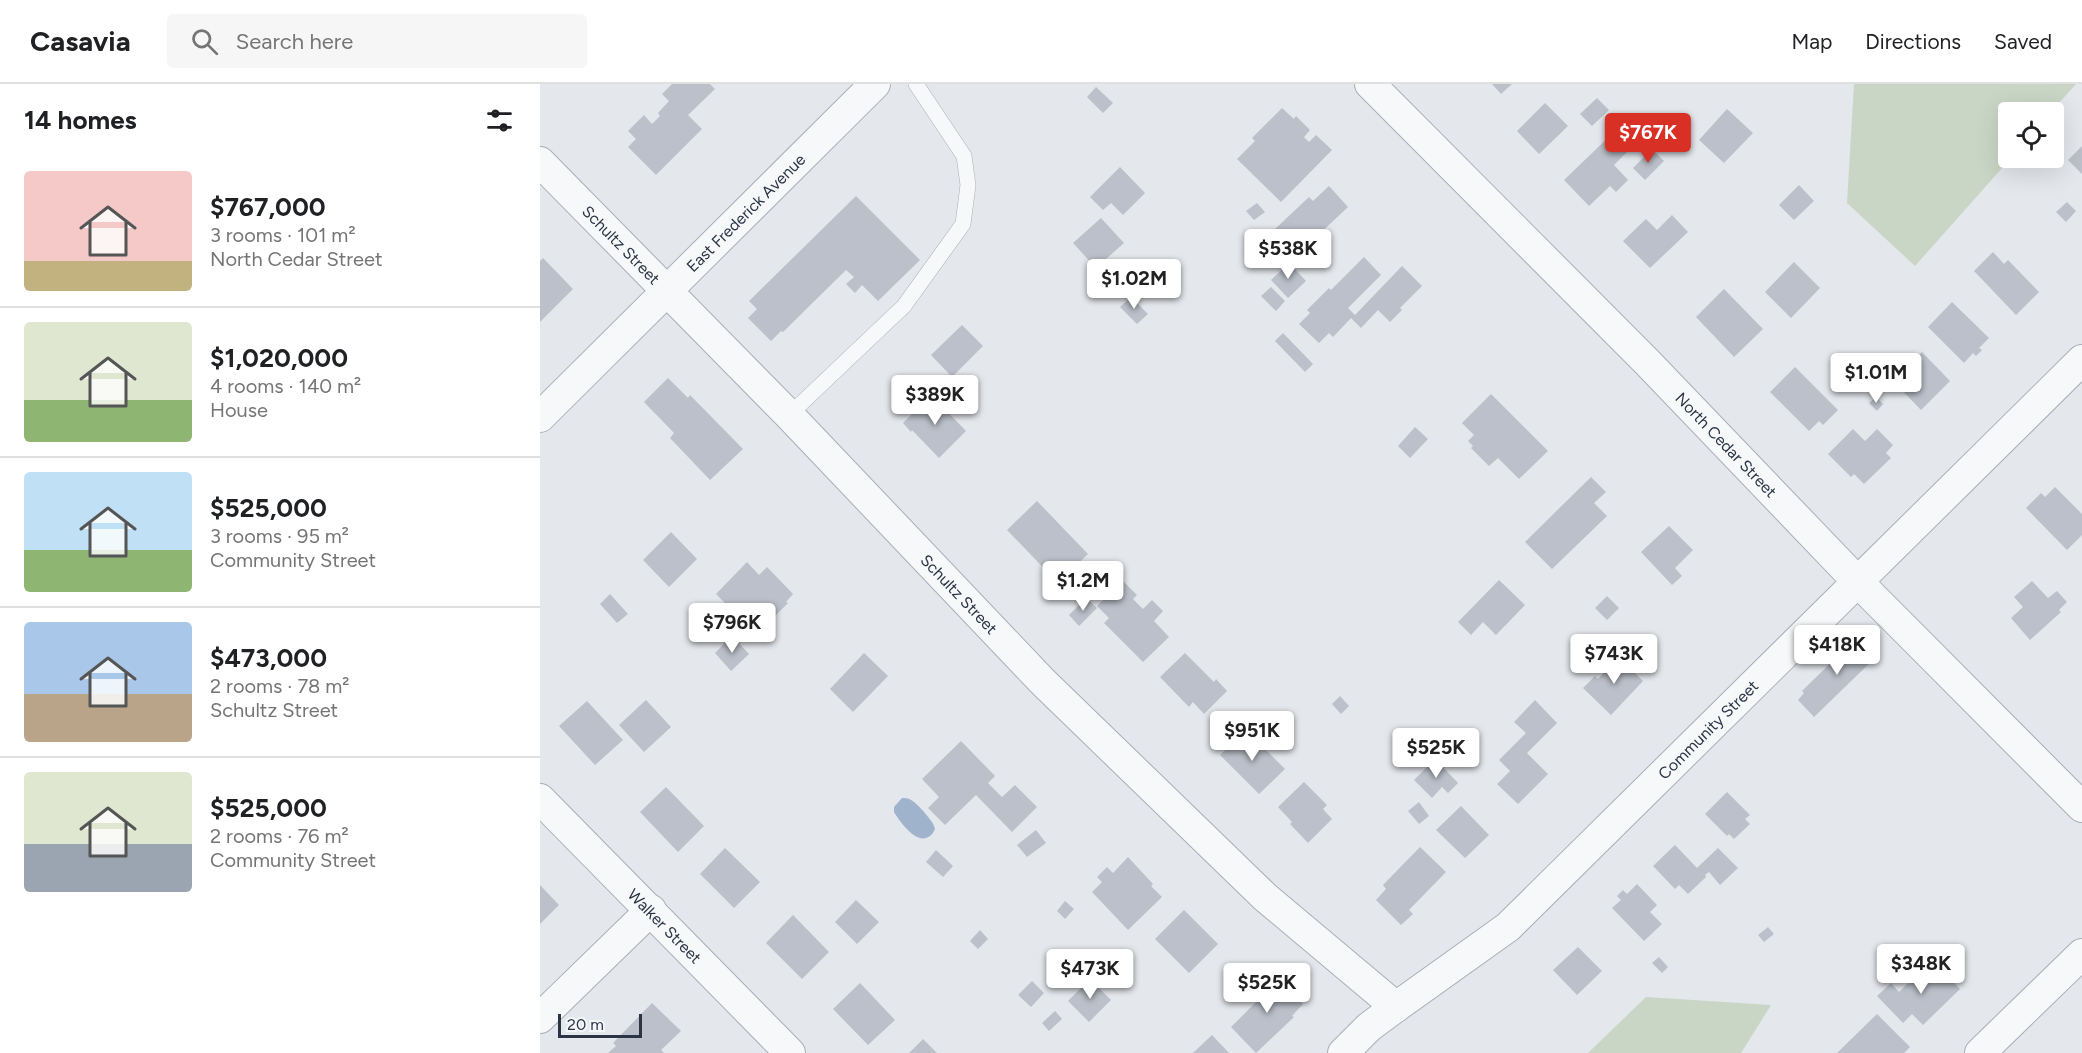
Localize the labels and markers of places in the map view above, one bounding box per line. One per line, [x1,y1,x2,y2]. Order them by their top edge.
pin: $767K [1606,113,1690,164]
pin: $538K [1246,229,1330,280]
pin: $1.02M [1085,259,1183,310]
pin: $1.01M [1827,353,1925,404]
pin: $389K [893,375,977,426]
pin: $1.2M [1041,561,1125,612]
pin: $796K [690,603,774,654]
pin: $418K [1795,625,1879,676]
pin: $743K [1572,634,1656,685]
pin: $951K [1210,711,1294,762]
pin: $525K [1394,728,1478,779]
pin: $348K [1879,944,1963,995]
pin: $473K [1048,949,1132,1000]
pin: $525K [1225,963,1309,1014]

